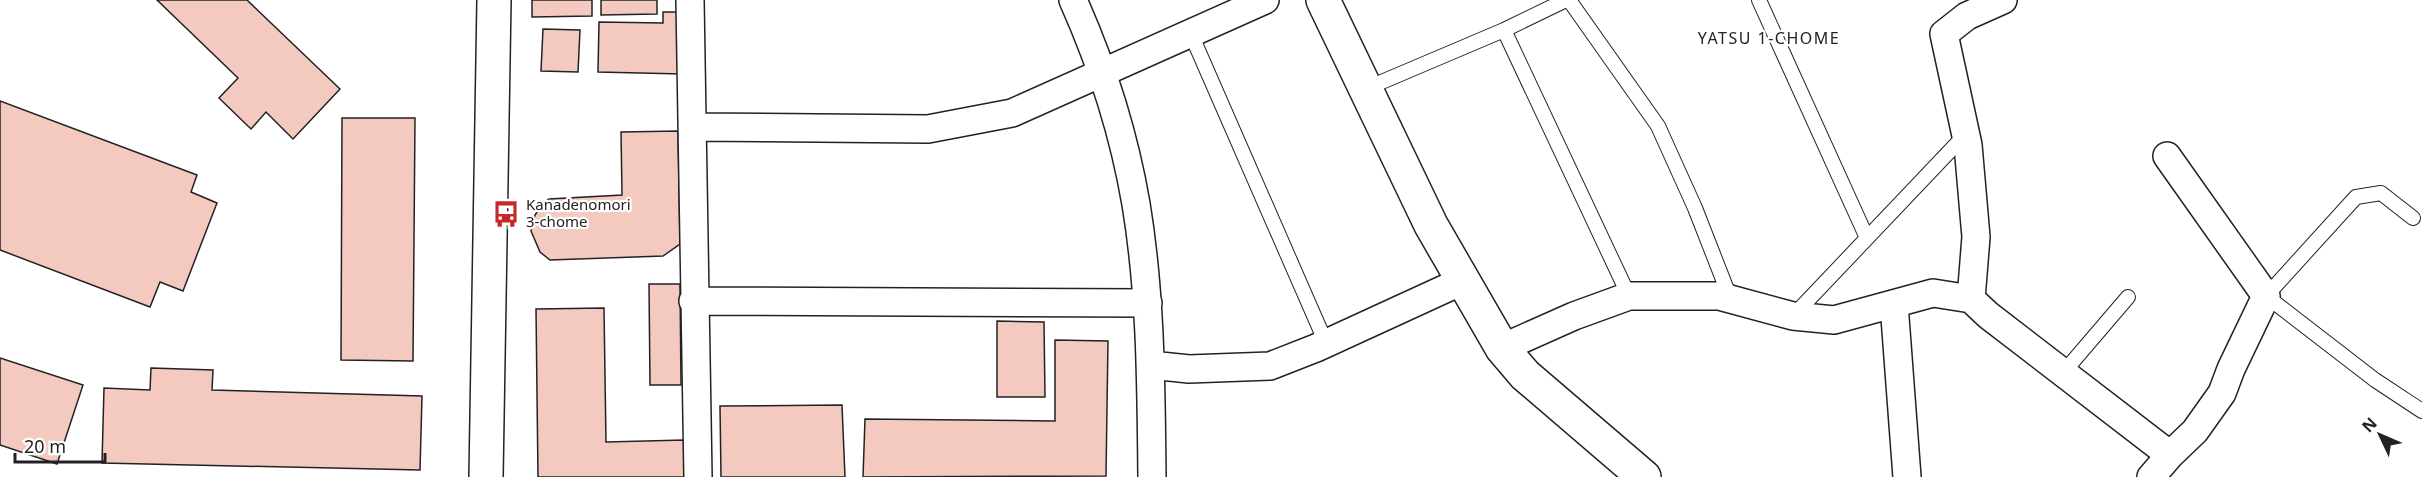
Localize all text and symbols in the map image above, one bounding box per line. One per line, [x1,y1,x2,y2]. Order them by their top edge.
district label: YATSU 1-CHOME [1698,27,1840,49]
place label: Kanadenomori 3-chome [526,194,631,231]
bus stop icon: Kanadenomori 3-chome [491,199,521,229]
north arrow [2350,405,2410,465]
text: N [2357,412,2382,437]
scale bar [15,426,105,464]
text: 20 m [24,434,66,458]

